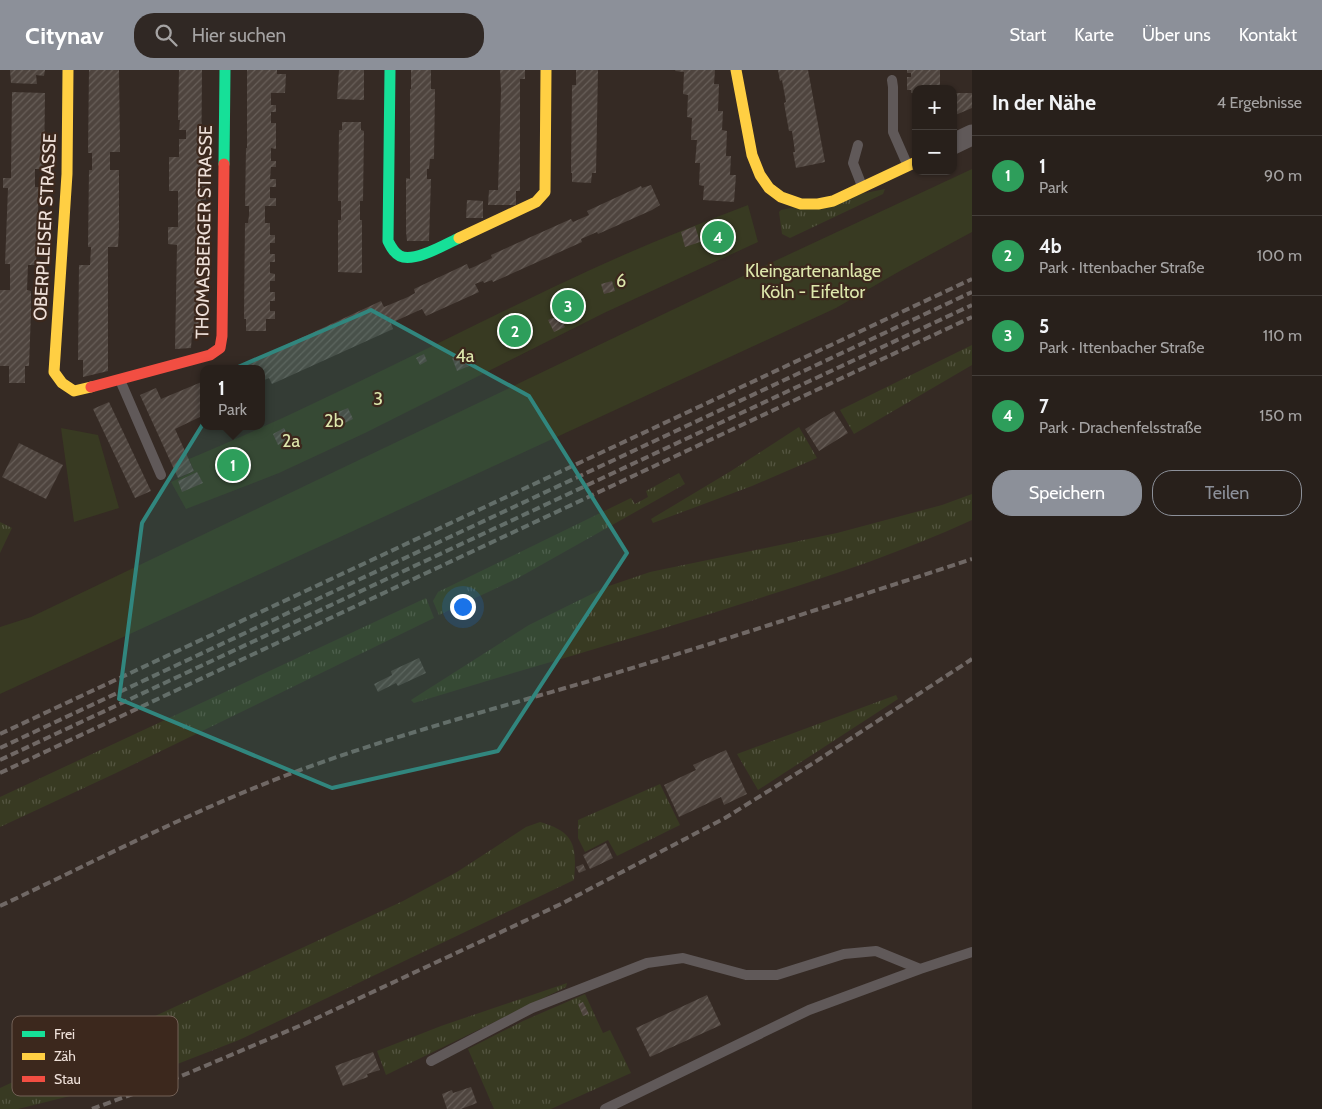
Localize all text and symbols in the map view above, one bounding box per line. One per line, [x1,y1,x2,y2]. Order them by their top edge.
search box [134,13,484,58]
text: Citynav [25,21,104,50]
icon: search [152,21,180,49]
text: Hier suchen [192,24,286,47]
text: Start [1010,24,1046,46]
text: Karte [1074,24,1114,46]
text: Über uns [1142,24,1211,46]
text: Kontakt [1239,24,1297,46]
map controls [912,85,957,175]
button: + [912,85,957,130]
text: In der Nähe [992,90,1096,115]
text: 4 Ergebnisse [1217,93,1302,112]
street label: THOMASBERGER STRASSE [191,125,217,339]
button: − [912,130,957,175]
street label: OBERPLEISER STRASSE [29,133,61,321]
text: 1 [1039,155,1046,178]
text: 1 [1005,166,1011,185]
text: 90 m [1264,166,1302,185]
text: Park [1039,178,1068,197]
pin: 4 [702,218,734,256]
text: 4b [1039,235,1062,258]
text: 2 [1004,246,1012,265]
text: 100 m [1257,246,1302,265]
text: Park · Ittenbacher Straße [1039,258,1204,277]
park label: Kleingartenanlage Köln - Eifeltor [745,260,881,303]
park label: 6 [616,270,626,292]
pin: 3 [552,287,584,325]
pin: 2 [499,312,531,350]
text: 5 [1039,315,1049,338]
text: 3 [1004,326,1012,345]
text: 110 m [1263,326,1302,345]
text: Park · Ittenbacher Straße [1039,338,1204,357]
park label: 4a [455,345,475,367]
popup [200,365,265,430]
text: 1 [218,377,225,400]
park label: 3 [373,388,383,410]
text: 7 [1039,395,1049,418]
text: Park [218,400,247,419]
text: 4 [1003,406,1013,425]
text: 150 m [1259,406,1302,425]
park label: 2b [324,410,344,432]
text: Park · Drachenfelsstraße [1039,418,1202,437]
park label: 2a [282,430,300,452]
pin: 1 [217,446,249,484]
button: Speichern [992,470,1142,516]
button: Teilen [1152,470,1302,516]
your location [450,594,476,620]
legend [12,1016,178,1096]
text: Frei [54,1025,75,1043]
text: Zäh [54,1047,76,1065]
text: Stau [54,1070,81,1088]

